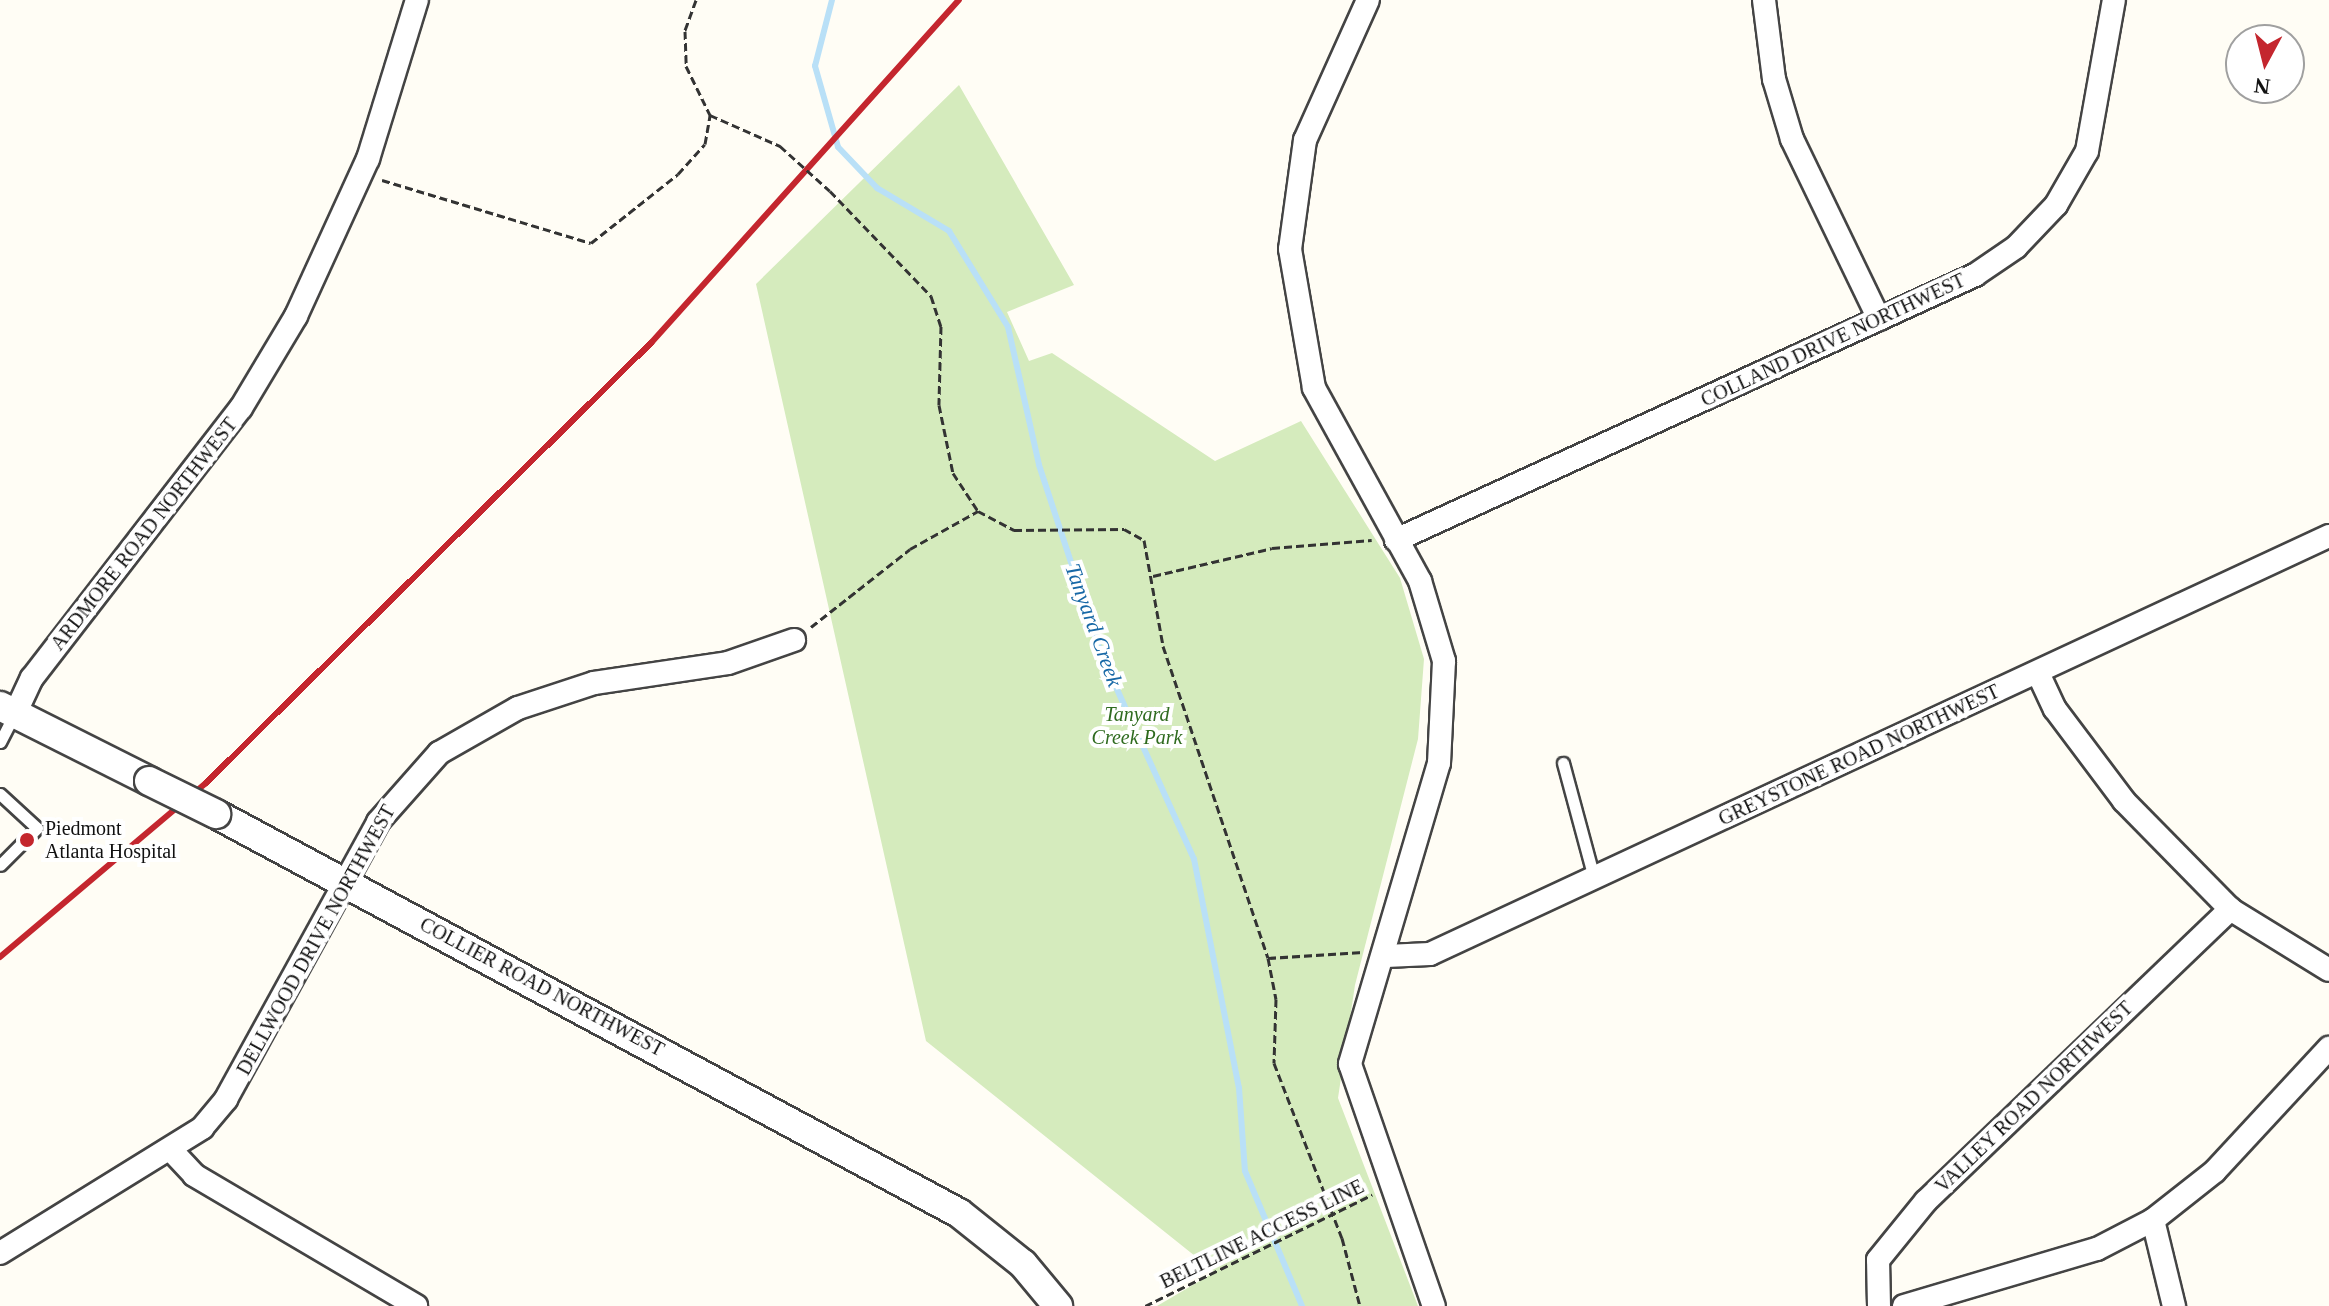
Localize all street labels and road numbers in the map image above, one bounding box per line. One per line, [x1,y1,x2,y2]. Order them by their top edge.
street label: COLLAND DRIVE NORTHWEST [1697,268,1969,412]
street label: ARDMORE ROAD NORTHWEST [46,413,242,655]
street label: GREYSTONE ROAD NORTHWEST [1715,679,2003,831]
street label: DELLWOOD DRIVE NORTHWEST [232,801,400,1079]
street label: COLLIER ROAD NORTHWEST [416,912,668,1062]
street label: VALLEY ROAD NORTHWEST [1930,996,2138,1198]
street label: BELTLINE ACCESS LINE [1156,1174,1368,1294]

